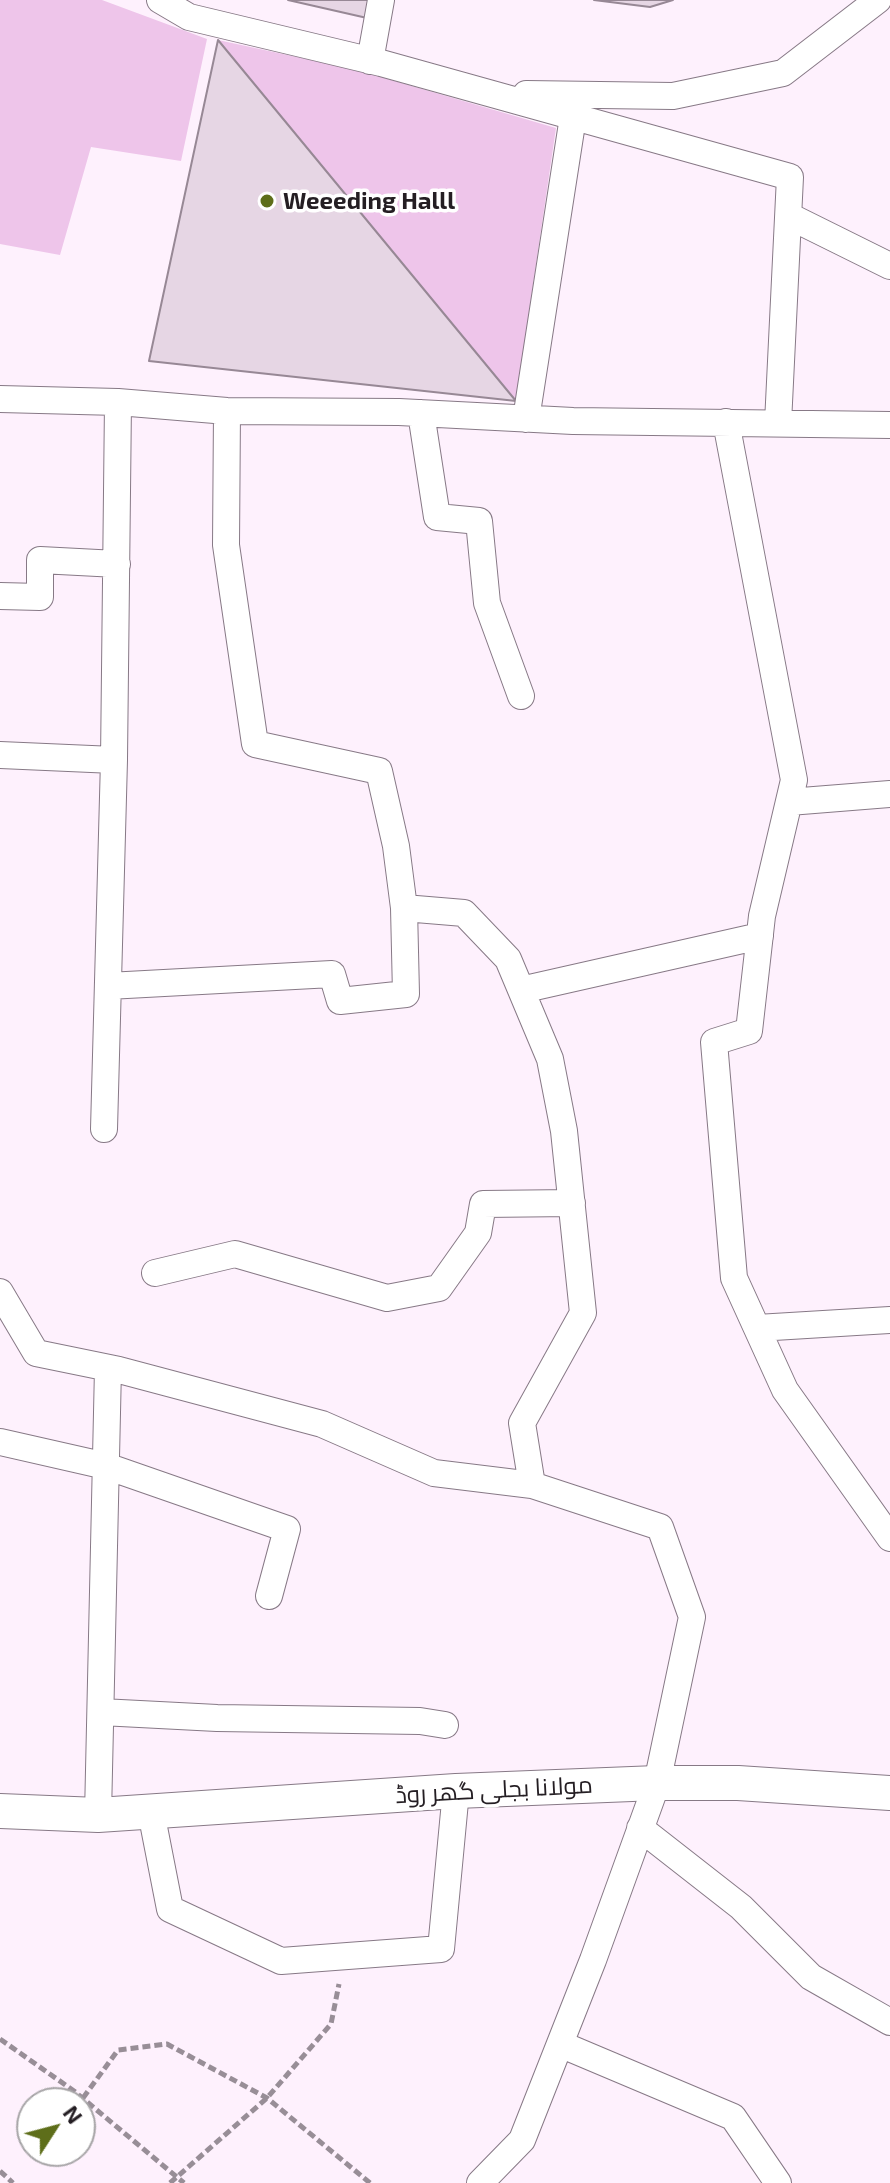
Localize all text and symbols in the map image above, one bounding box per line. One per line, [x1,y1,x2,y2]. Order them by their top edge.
place label: Weeeding Halll [283,187,455,215]
marker: Weeeding Halll [258,192,276,210]
street label: مولانا بجلی گھر روڈ [394,1770,594,1810]
north arrow [16,2087,96,2167]
text: N [59,2100,89,2128]

